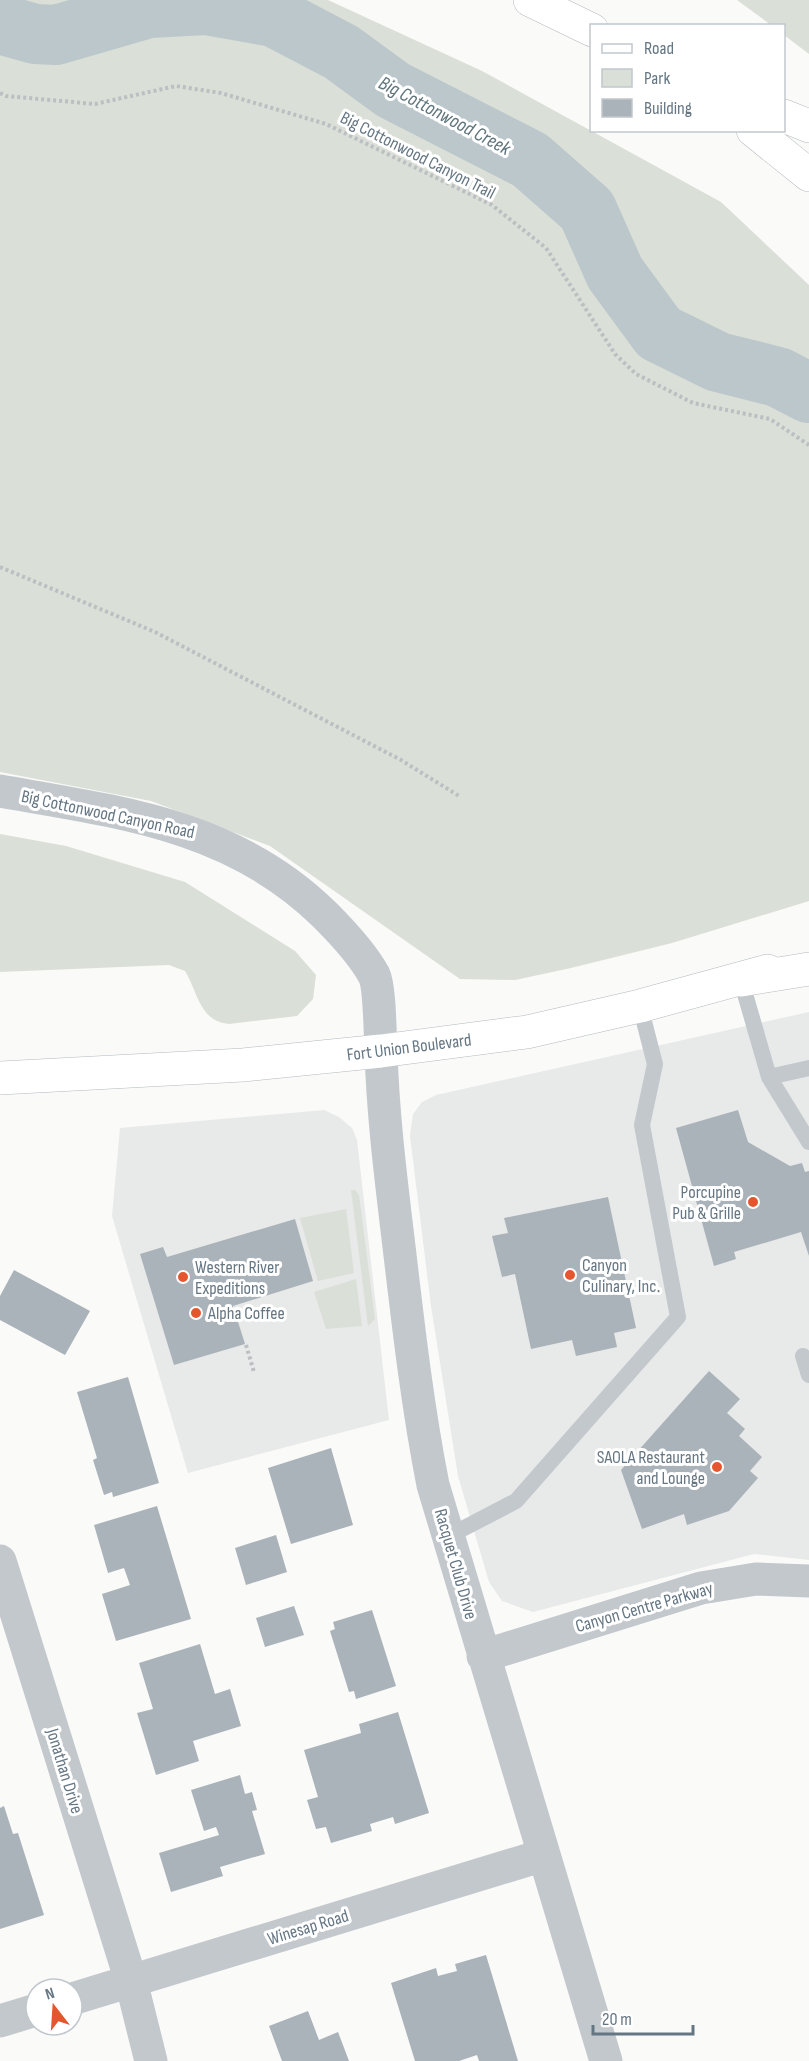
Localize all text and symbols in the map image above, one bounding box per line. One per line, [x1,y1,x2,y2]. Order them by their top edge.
legend [590,24,785,132]
text: Road [644,38,674,59]
text: Park [644,68,670,89]
water label: Big Cottonwood Creek [375,71,515,161]
text: Building [644,98,692,119]
street label: Big Cottonwood Canyon Trail [337,107,499,204]
street label: Big Cottonwood Canyon Road [19,786,196,843]
street label: Fort Union Boulevard [346,1029,472,1066]
place label: Porcupine Pub & Grille [672,1182,741,1224]
marker: Porcupine Pub & Grille [746,1195,760,1209]
place label: Canyon Culinary, Inc. [582,1255,660,1297]
place label: Western River Expeditions [195,1257,279,1299]
marker: Canyon Culinary, Inc. [563,1268,577,1282]
marker: Western River Expeditions [176,1270,190,1284]
place label: Alpha Coffee [207,1303,285,1324]
marker: Alpha Coffee [189,1306,203,1320]
place label: SAOLA Restaurant and Lounge [597,1447,706,1489]
marker: SAOLA Restaurant and Lounge [710,1460,724,1474]
street label: Racquet Club Drive [430,1506,481,1622]
street label: Canyon Centre Parkway [573,1578,715,1637]
street label: Jonathan Drive [41,1725,87,1816]
street label: Winesap Road [265,1905,351,1950]
north arrow [24,1977,84,2037]
text: N [43,1984,57,2004]
scale bar [593,1998,694,2036]
text: 20 m [602,2009,632,2030]

